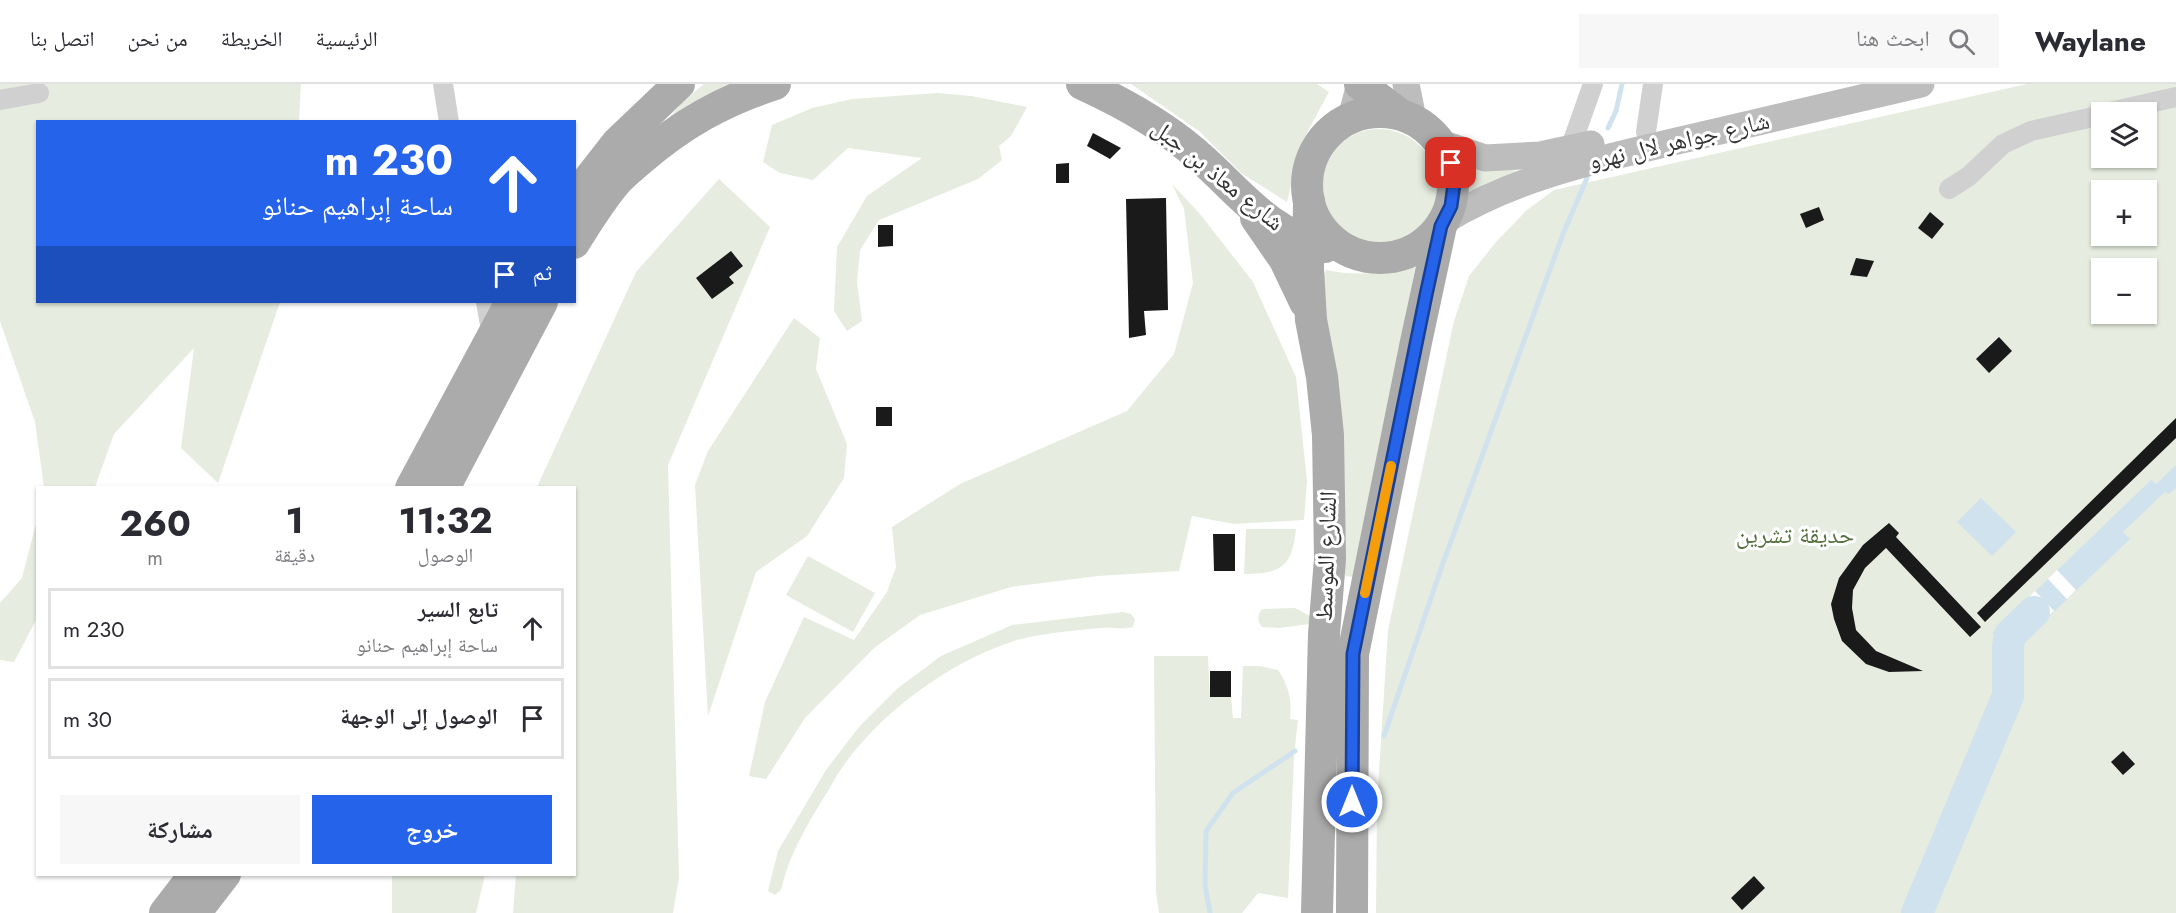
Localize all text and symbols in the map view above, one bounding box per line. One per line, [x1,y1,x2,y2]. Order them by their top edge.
search box [1579,14,1999,68]
text: Waylane [2035,21,2146,62]
text: ابحث هنا [1856,22,1930,54]
text: اتصل بنا [30,24,94,54]
text: من نحن [127,24,188,54]
text: الخريطة [221,24,283,54]
text: الرئيسية [316,24,378,54]
icon: search [1945,25,1978,58]
map controls [2091,102,2157,324]
button: layers [2091,102,2157,168]
street label: شارع جواهر لال نهرو [1585,103,1773,178]
street label: شارع معاذ بن جبل [1145,110,1292,239]
text: 230 m [324,130,453,191]
pin [1425,137,1476,188]
icon: ahead [474,144,552,222]
icon: arrive [1434,146,1467,179]
button: + [2091,180,2157,246]
text: ساحة إبراهيم حنانو [262,186,453,225]
text: ثم [533,256,552,288]
icon: arrive [488,258,521,291]
button: − [2091,258,2157,324]
street label: الشارع الموسط [1306,490,1345,622]
text: 1 [286,494,304,546]
text: 11:32 [398,494,493,546]
text: 260 [119,497,191,549]
park label: حديقة تشرين [1736,517,1854,552]
text: دقيقة [274,541,315,570]
text: الوصول [418,541,473,570]
text: m [147,544,163,573]
text: تابع السير [418,593,498,625]
icon: ahead [516,612,549,645]
text: 230 m [63,613,125,645]
text: ساحة إبراهيم حنانو [357,631,498,660]
text: الوصول إلى الوجهة [340,700,498,732]
icon: arrive [516,702,549,735]
text: 30 m [63,703,112,735]
position arrow [1320,770,1384,834]
button: مشاركة [60,795,300,864]
button: خروج [312,795,552,864]

